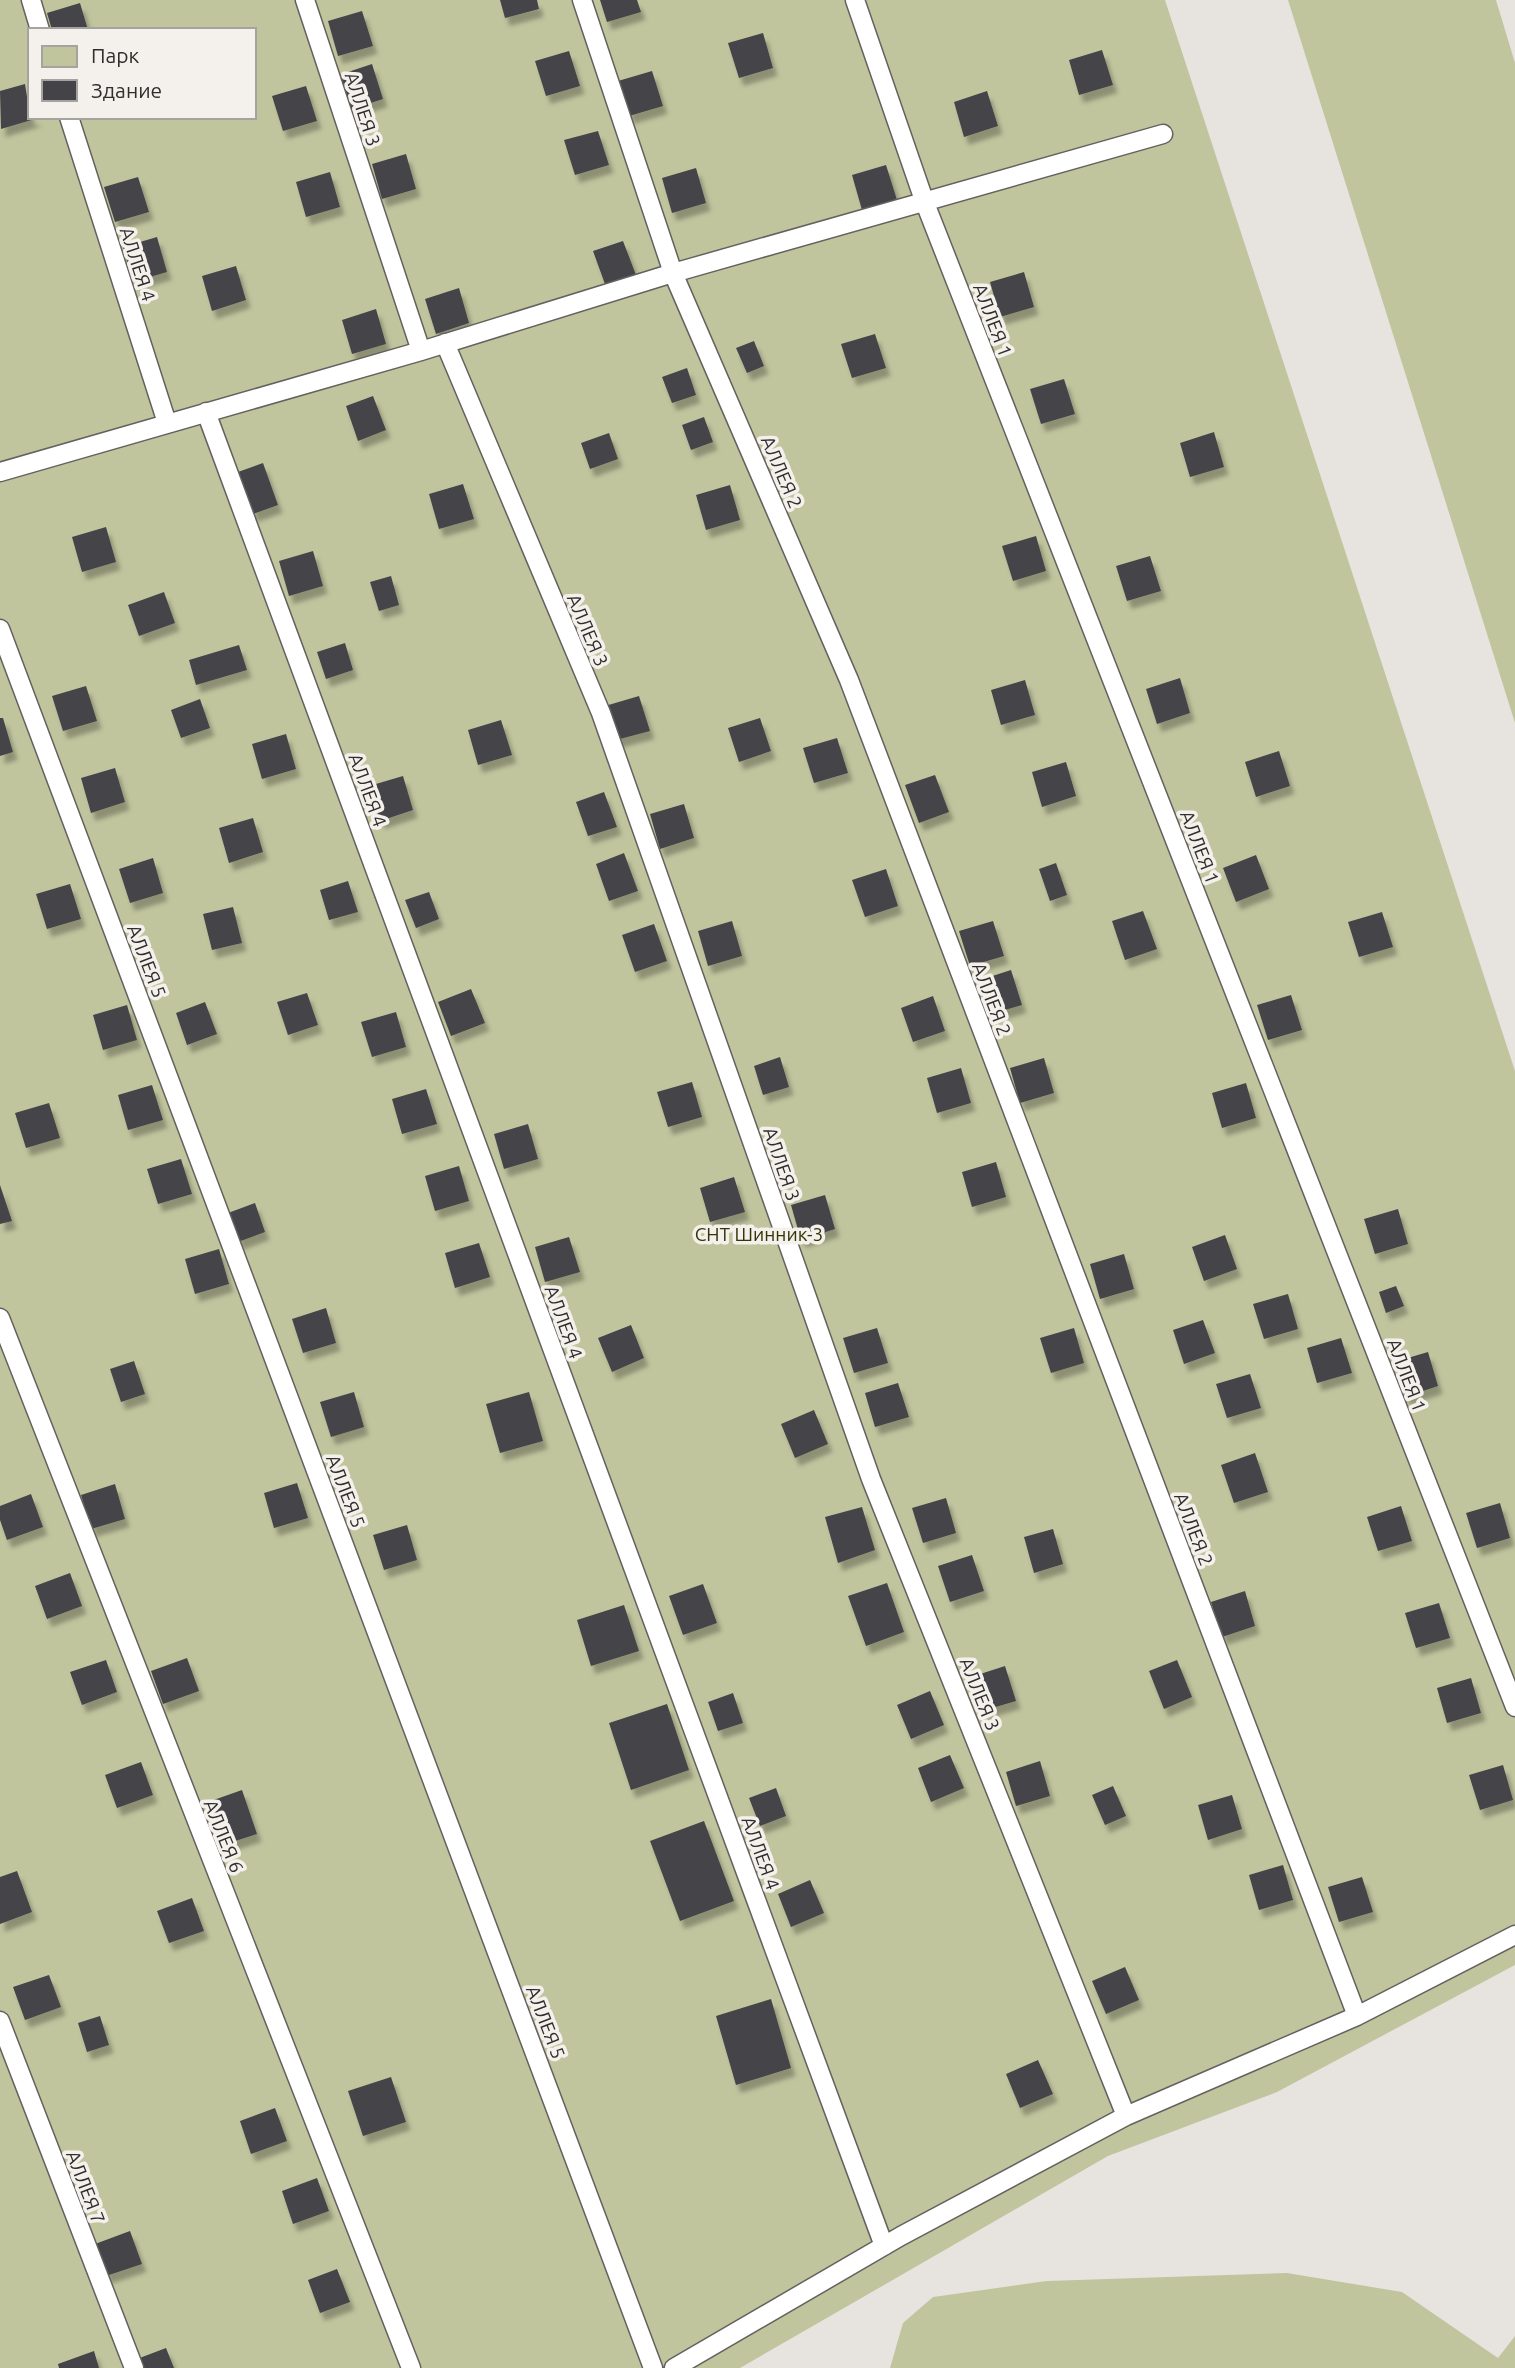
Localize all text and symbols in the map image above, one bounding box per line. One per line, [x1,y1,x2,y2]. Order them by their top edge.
legend [28,28,256,119]
text: Парк [91,43,140,67]
street label: АЛЛЕЯ 3 [341,69,385,149]
text: Здание [91,78,162,102]
street label: АЛЛЕЯ 4 [116,224,160,304]
street label: АЛЛЕЯ 1 [969,280,1017,360]
street label: АЛЛЕЯ 2 [757,432,807,512]
street label: АЛЛЕЯ 3 [563,590,613,670]
street label: АЛЛЕЯ 4 [345,750,391,830]
street label: АЛЛЕЯ 1 [1176,807,1224,887]
street label: АЛЛЕЯ 5 [123,921,171,1001]
street label: АЛЛЕЯ 2 [968,959,1016,1039]
street label: АЛЛЕЯ 3 [759,1124,805,1204]
park label: СНТ Шинник-3 [695,1223,823,1245]
street label: АЛЛЕЯ 4 [541,1282,587,1362]
street label: АЛЛЕЯ 1 [1383,1335,1431,1415]
street label: АЛЛЕЯ 5 [322,1451,370,1531]
street label: АЛЛЕЯ 2 [1170,1489,1218,1569]
street label: АЛЛЕЯ 3 [955,1654,1005,1734]
street label: АЛЛЕЯ 6 [199,1796,249,1876]
street label: АЛЛЕЯ 4 [738,1813,784,1893]
street label: АЛЛЕЯ 5 [522,1982,570,2062]
street label: АЛЛЕЯ 7 [62,2147,110,2227]

